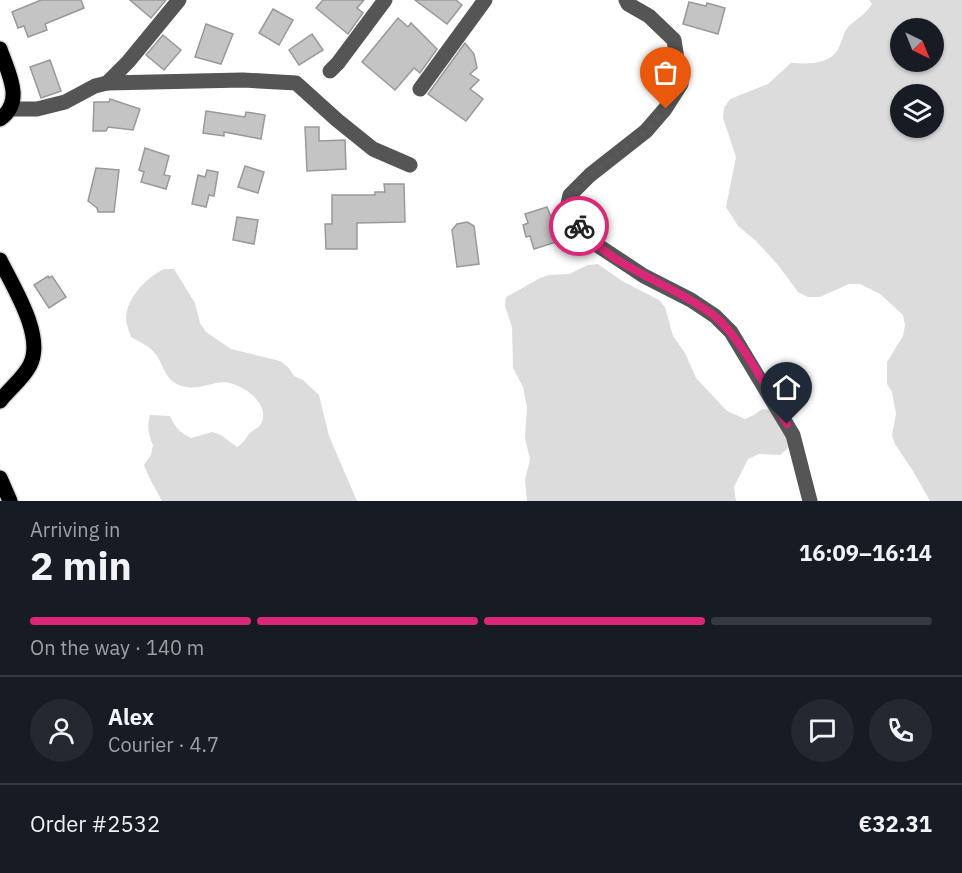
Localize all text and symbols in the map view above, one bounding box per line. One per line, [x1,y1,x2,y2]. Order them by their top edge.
north arrow [890,18,944,72]
map controls [890,18,944,138]
pin [640,47,691,109]
icon: bag [649,56,682,89]
button: layers [890,84,944,138]
courier [549,196,609,256]
icon: bike [563,210,596,243]
pin [761,362,812,424]
icon: home [770,371,803,404]
text: Arriving in [30,516,120,543]
text: 16:09–16:14 [799,538,932,567]
text: 2 min [30,540,132,591]
text: On the way · 140 m [30,634,204,661]
button: person [30,699,93,762]
button: chat [791,699,854,762]
button: phone [869,699,932,762]
text: Alex [108,702,154,731]
text: Courier · 4.7 [108,731,219,758]
text: Order #2532 [30,809,160,838]
text: €32.31 [859,809,932,838]

